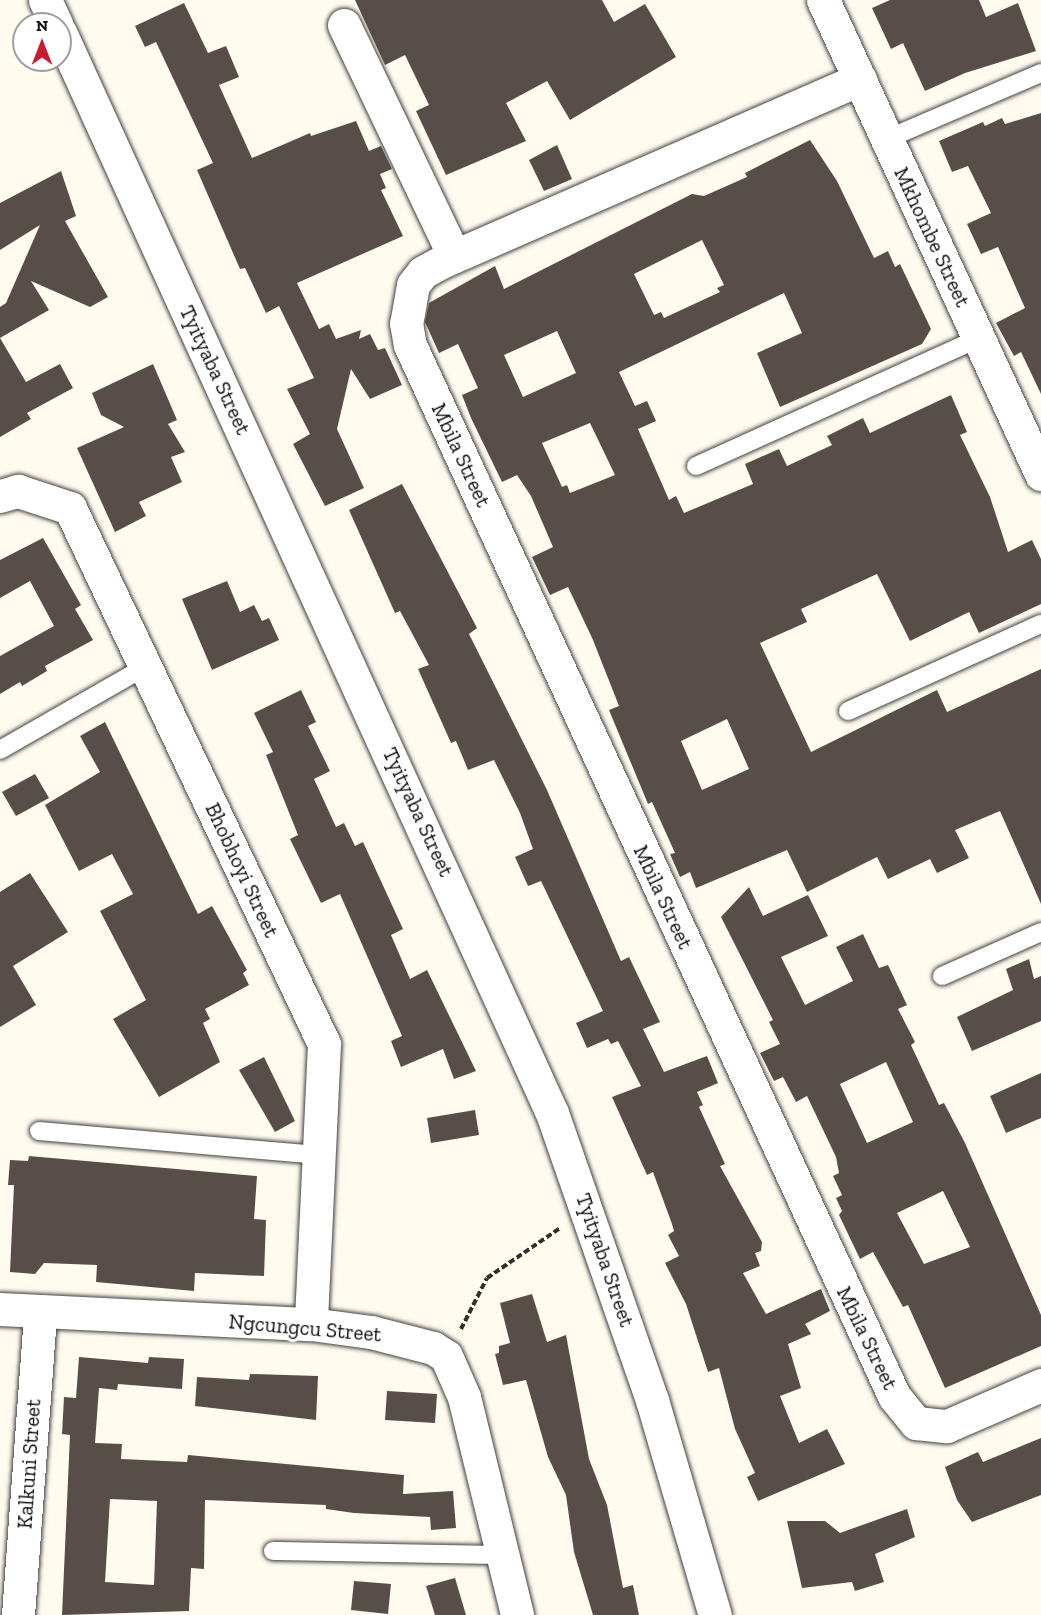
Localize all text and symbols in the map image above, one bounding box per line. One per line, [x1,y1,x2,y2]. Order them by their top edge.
north arrow [12,12,72,72]
text: N [36,16,48,35]
street label: Mkhombe Street [889,163,975,311]
street label: Tyityaba Street [174,302,256,438]
street label: Mbila Street [426,399,496,511]
street label: Tyityaba Street [377,744,459,880]
street label: Bhobhoyi Street [200,799,284,941]
street label: Mbila Street [628,841,698,953]
street label: Tyityaba Street [570,1190,640,1330]
street label: Mbila Street [831,1282,903,1394]
street label: Ngcungcu Street [228,1309,382,1347]
street label: Kalkuni Street [12,1398,46,1530]

